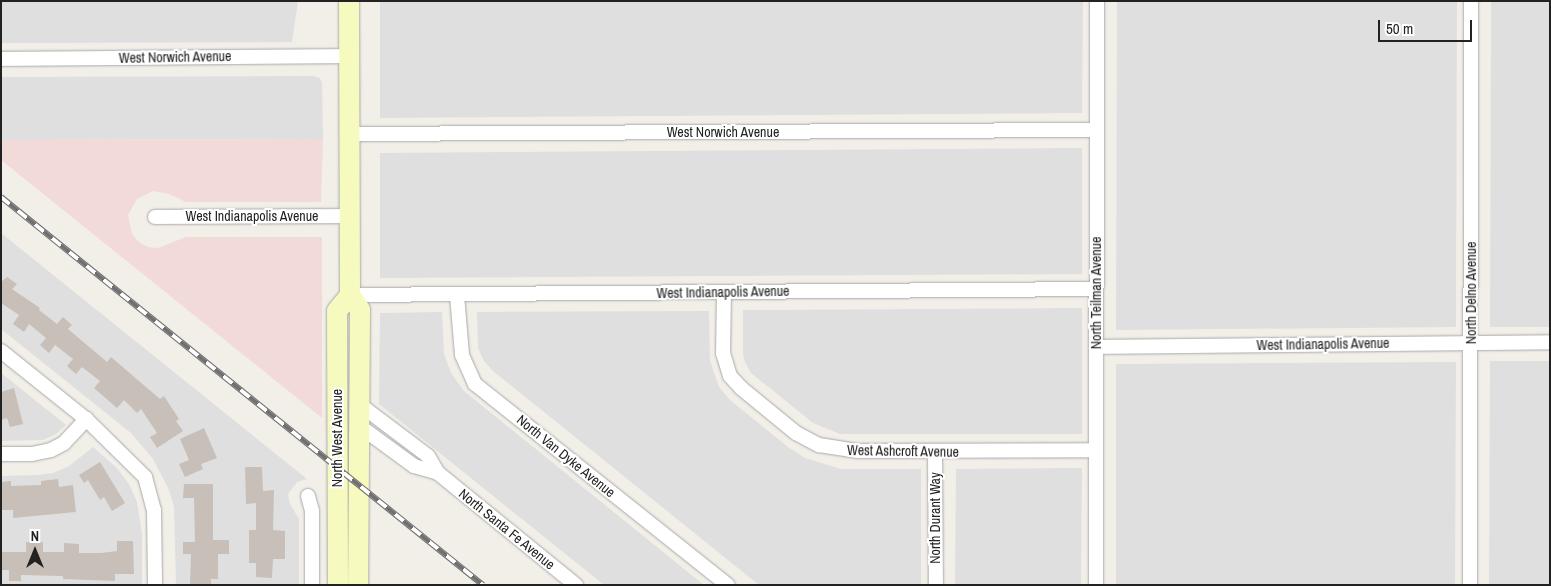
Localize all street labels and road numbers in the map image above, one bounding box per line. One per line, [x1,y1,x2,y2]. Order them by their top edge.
street label: West Norwich Avenue [118,48,232,66]
street label: West Norwich Avenue [666,124,780,140]
street label: West Indianapolis Avenue [185,208,319,224]
street label: North Teilman Avenue [1088,236,1104,350]
street label: North Delno Avenue [1463,241,1479,345]
street label: West Indianapolis Avenue [656,282,790,302]
street label: West Indianapolis Avenue [1256,334,1390,354]
street label: North West Avenue [329,388,345,488]
street label: North Van Dyke Avenue [513,411,619,501]
street label: West Ashcroft Avenue [846,442,960,460]
street label: North Durant Way [927,472,943,564]
street label: North Santa Fe Avenue [455,485,559,573]

